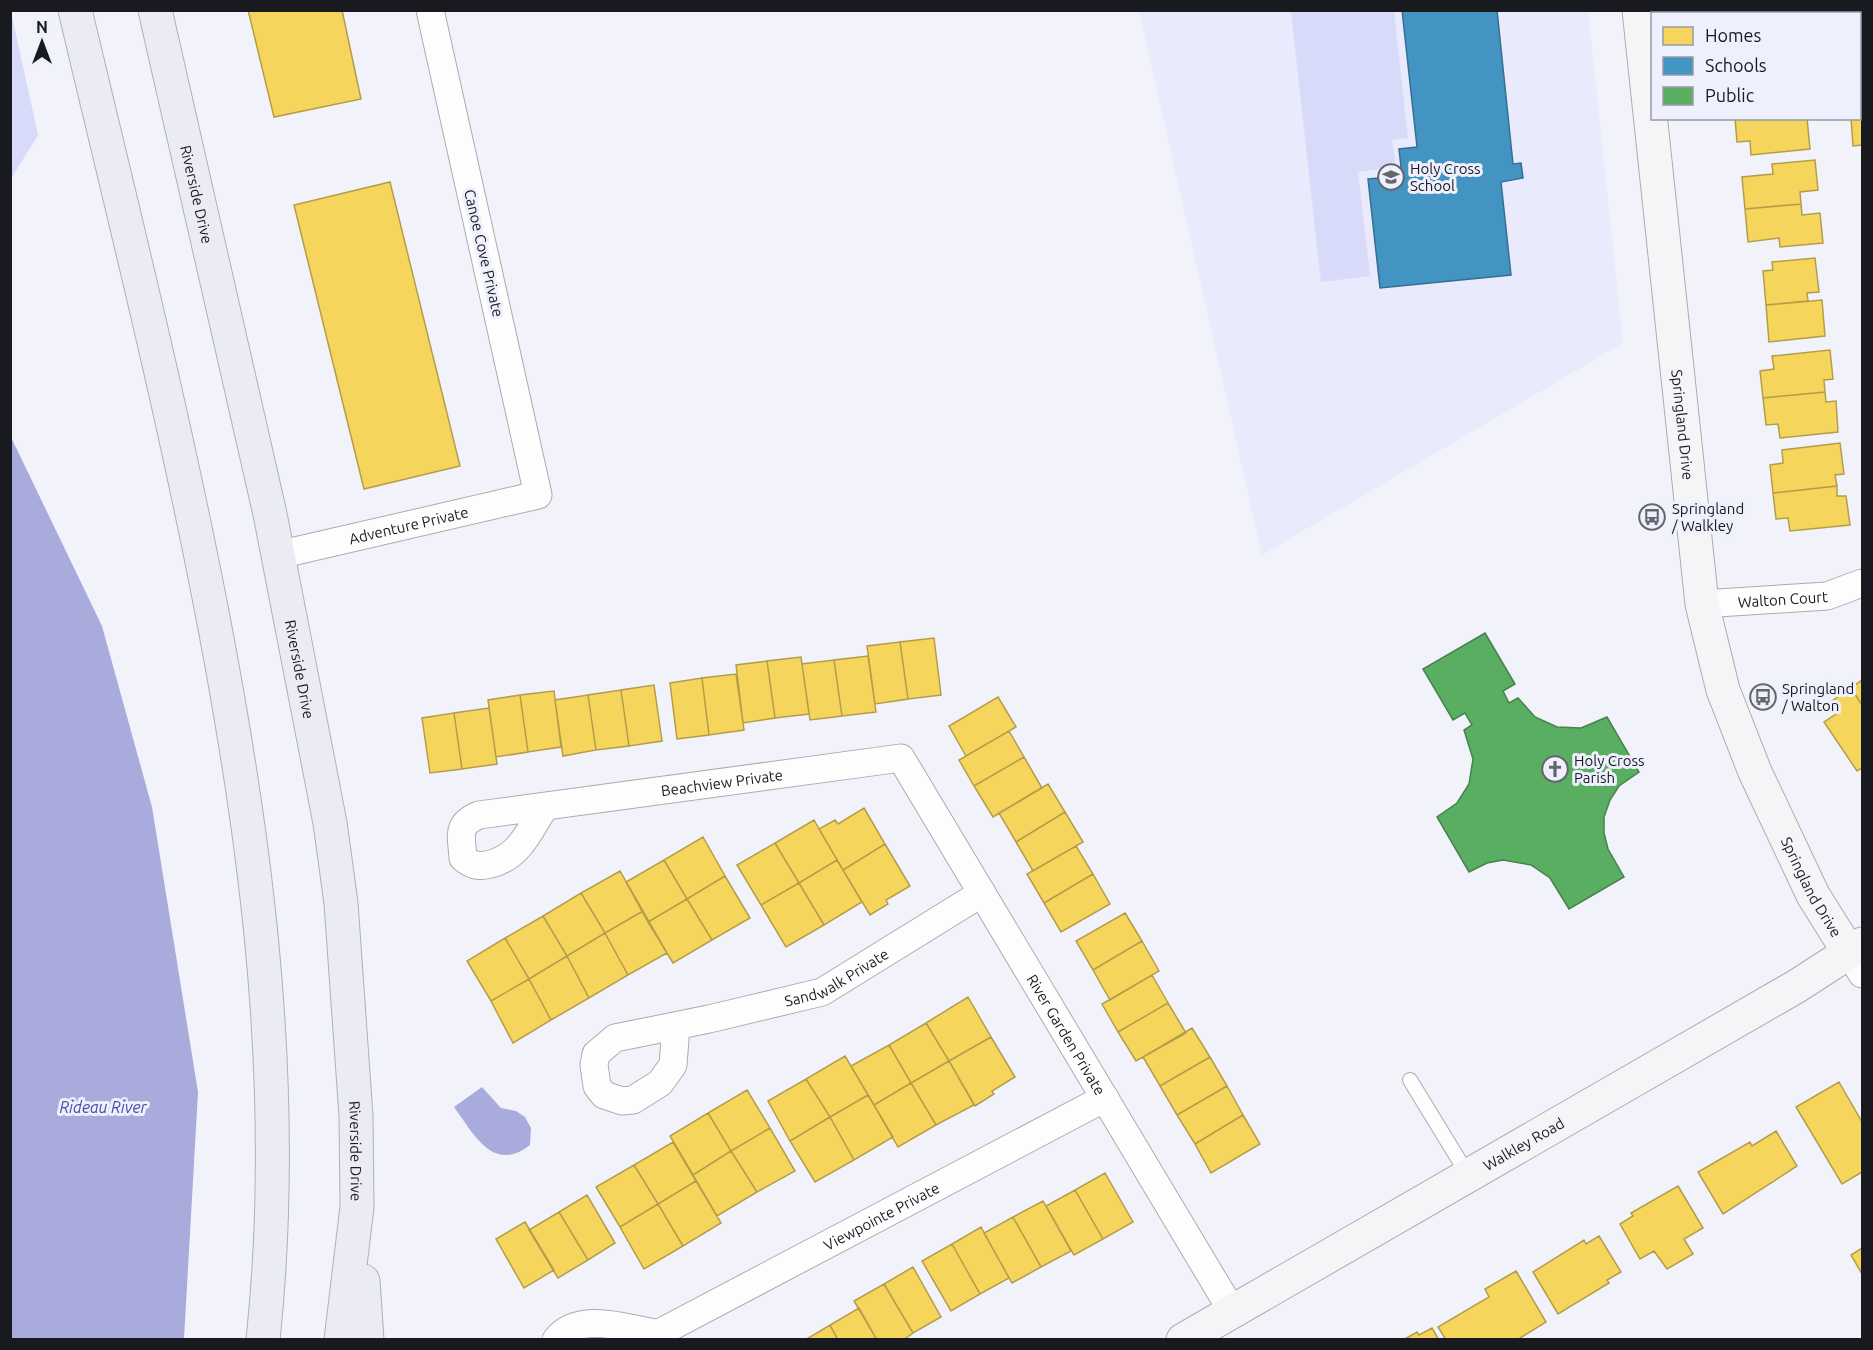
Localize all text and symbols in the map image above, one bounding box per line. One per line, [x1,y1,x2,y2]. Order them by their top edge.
north arrow [12,12,72,72]
legend [1651,12,1861,120]
text: N [36,18,48,36]
text: Homes [1705,25,1762,45]
text: Schools [1705,55,1767,75]
text: Public [1705,85,1754,105]
street label: Riverside Drive [178,143,217,245]
place label: Holy Cross School [1410,160,1480,194]
school or university icon: Holy Cross School [1376,162,1406,192]
street label: Canoe Cove Private [461,188,507,318]
street label: Springland Drive [1669,368,1697,481]
place label: Springland / Walkley [1671,500,1744,534]
bus stop icon: Springland / Walkley [1637,502,1667,532]
street label: Adventure Private [347,503,470,547]
street label: Walton Court [1737,587,1828,610]
street label: Riverside Drive [282,618,318,720]
place label: Springland / Walton [1781,680,1854,714]
bus stop icon: Springland / Walton [1748,682,1778,712]
place label: Holy Cross Parish [1574,752,1644,786]
church icon: Holy Cross Parish [1540,754,1570,784]
street label: Beachview Private [660,766,784,799]
street label: Springland Drive [1778,834,1846,940]
street label: Sandwalk Private [783,945,891,1009]
street label: River Garden Private [1024,971,1109,1098]
water label: Rideau River [59,1098,148,1116]
street label: Riverside Drive [346,1100,365,1201]
street label: Walkley Road [1480,1114,1567,1174]
street label: Viewpointe Private [821,1178,942,1253]

